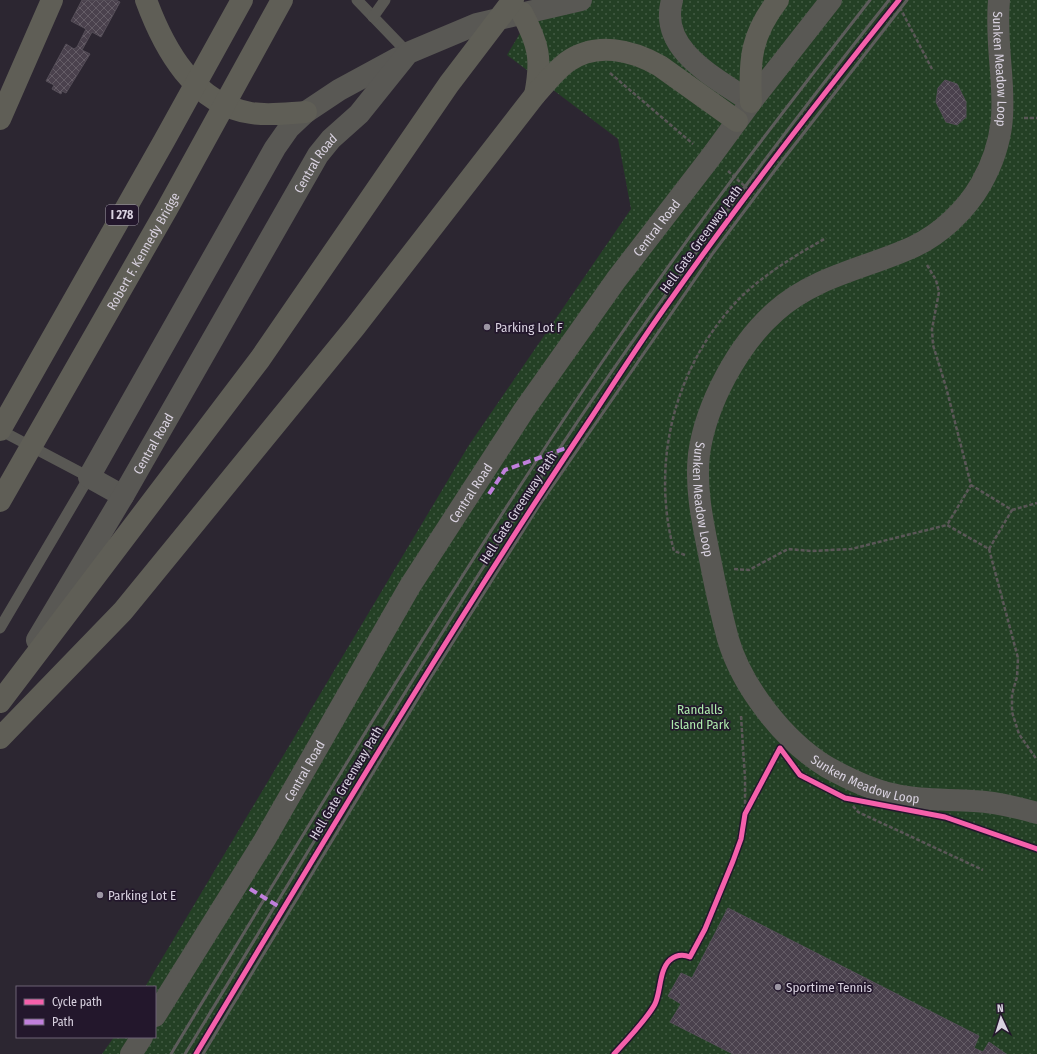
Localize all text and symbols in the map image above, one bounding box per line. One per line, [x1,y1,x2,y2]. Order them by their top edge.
street label: Sunken Meadow Loop [991,11,1010,128]
street label: Central Road [290,130,340,196]
street label: Hell Gate Greenway Path [657,182,745,296]
street label: Robert F. Kennedy Bridge [103,190,182,312]
street label: Central Road [630,196,683,259]
road number: I 278 [106,205,138,225]
place label: Parking Lot F [495,320,563,335]
marker: Parking Lot F [482,322,492,332]
street label: Central Road [130,411,176,477]
street label: Sunken Meadow Loop [690,440,717,558]
street label: Hell Gate Greenway Path [476,449,560,567]
street label: Central Road [446,460,495,525]
park label: Randalls Island Park [671,702,730,732]
street label: Hell Gate Greenway Path [306,723,386,843]
street label: Central Road [281,738,328,804]
street label: Sunken Meadow Loop [808,751,920,806]
place label: Parking Lot E [108,888,176,903]
marker: Parking Lot E [95,890,105,900]
place label: Sportime Tennis [786,980,872,995]
marker: Sportime Tennis [773,982,783,992]
legend [16,986,156,1038]
text: Cycle path [52,995,102,1009]
north arrow [981,998,1021,1038]
text: N [997,1002,1004,1015]
text: Path [52,1015,74,1029]

